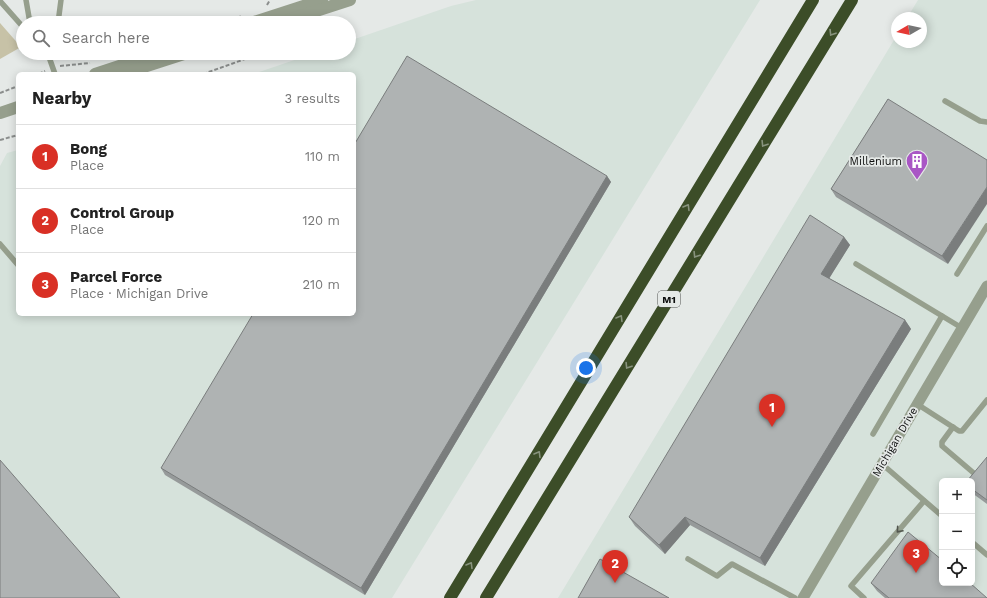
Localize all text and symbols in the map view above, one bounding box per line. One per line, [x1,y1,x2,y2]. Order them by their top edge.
north arrow [891,12,927,48]
search box [16,16,356,60]
icon: search [30,27,52,49]
text: Search here [62,29,150,47]
one-way arrow [829,29,836,36]
text: Nearby [32,88,91,108]
text: 3 results [285,91,340,106]
text: Bong [70,140,107,158]
one-way arrow [761,140,768,147]
building icon: Millenium [904,148,930,181]
text: 1 [42,149,48,164]
text: 110 m [305,149,340,164]
place label: Millenium [850,155,902,168]
text: Place [70,158,104,173]
text: Control Group [70,204,174,222]
one-way arrow [682,204,690,211]
text: 2 [41,213,49,228]
text: 120 m [302,213,340,228]
text: Place [70,222,104,237]
one-way arrow [693,251,701,258]
text: Parcel Force [70,268,162,286]
text: 3 [41,277,49,292]
text: 210 m [302,277,340,292]
text: Place · Michigan Drive [70,286,208,301]
road number: M1 [658,291,680,307]
one-way arrow [615,315,622,322]
your location [576,358,596,378]
one-way arrow [625,362,633,369]
pin: 1 [759,394,785,427]
street label: Michigan Drive [870,405,920,479]
one-way arrow [533,451,540,458]
map controls [939,478,975,586]
button: + [939,478,975,514]
button: − [939,514,975,550]
one-way arrow [896,526,903,533]
pin: 3 [903,540,929,573]
pin: 2 [602,550,628,583]
button: locate [939,550,975,586]
one-way arrow [466,562,473,569]

